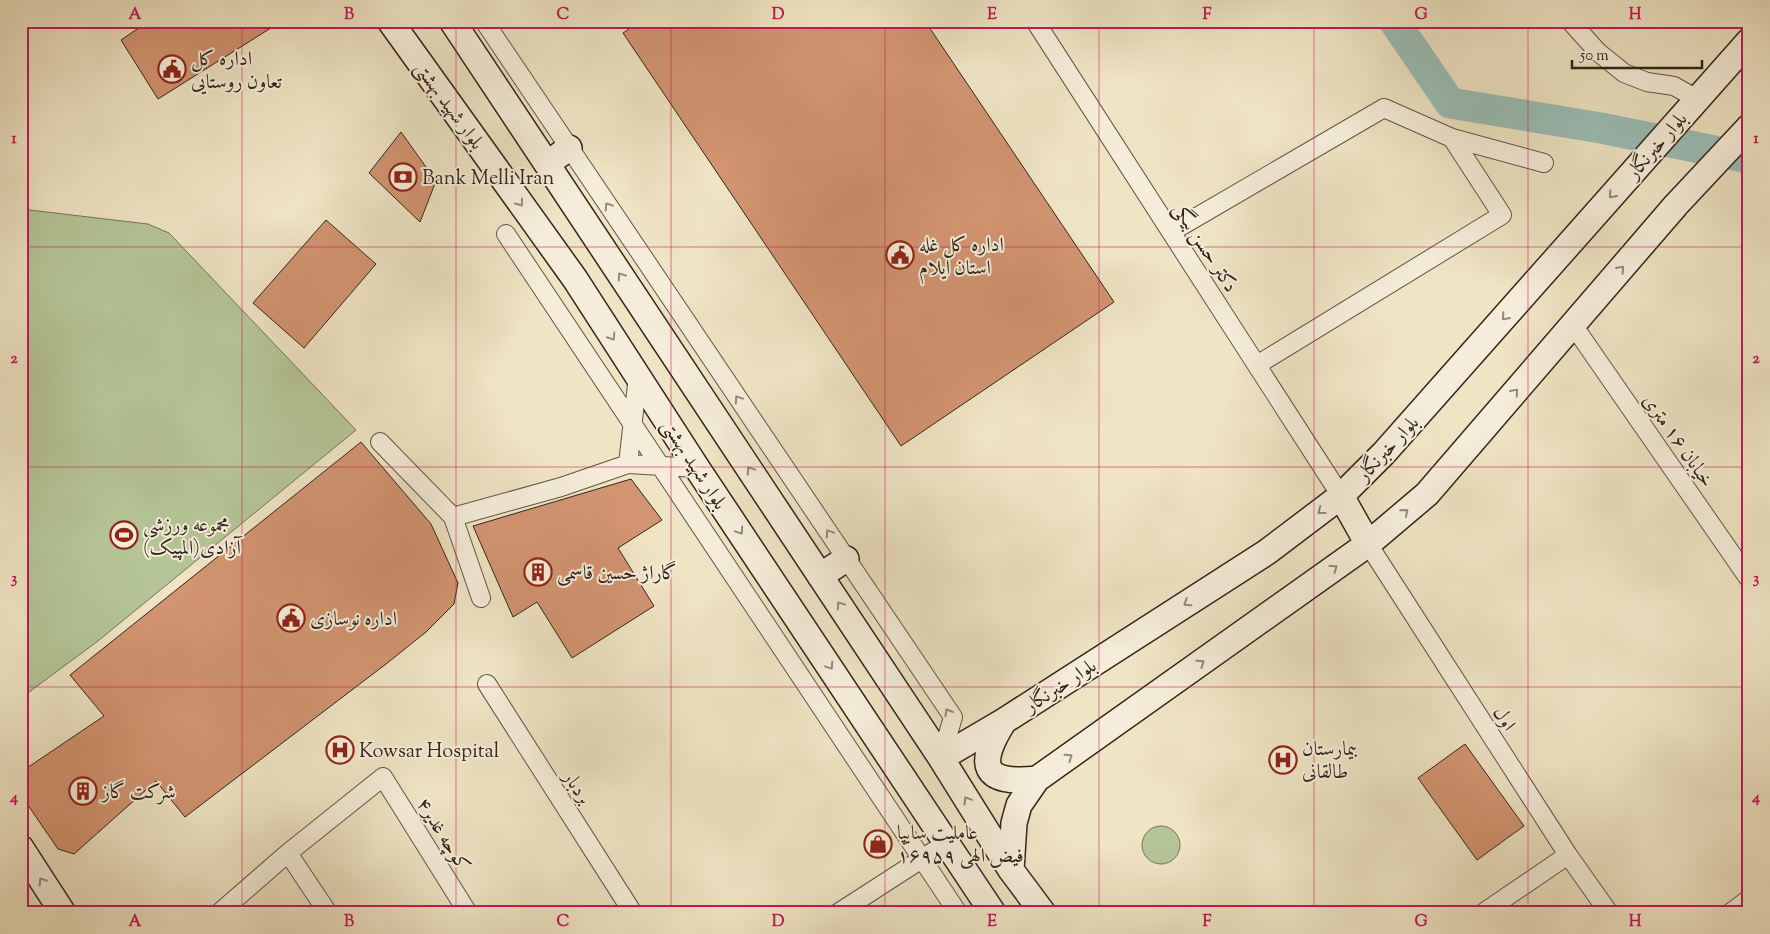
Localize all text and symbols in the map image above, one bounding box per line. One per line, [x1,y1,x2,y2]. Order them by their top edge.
text: A [129,4,142,27]
text: B [344,4,354,27]
text: C [557,4,570,27]
text: D [772,4,785,27]
text: E [987,4,997,27]
text: F [1203,4,1212,27]
text: G [1414,4,1428,27]
text: H [1629,4,1642,27]
scale bar [1572,38,1702,70]
place label: اداره کل تعاون روستایی [191,46,282,98]
text: 50 m [1579,46,1609,67]
public building icon: اداره کل تعاون روستایی [157,54,187,84]
street label: بلوار شهید بهشتی [406,56,490,157]
street label: بلوار خبرنگار [1618,106,1695,188]
text: 1 [11,128,17,151]
text: 1 [1753,128,1759,151]
bank icon: Bank Melli Iran [388,162,418,192]
place label: Bank Melli Iran [422,165,554,194]
one-way arrow [1609,190,1618,199]
one-way arrow [514,197,523,207]
street label: دکتر حسن بیگی [1164,198,1244,299]
one-way arrow [605,202,614,211]
place label: اداره کل غله استان ایلام [919,232,1004,285]
public building icon: اداره کل غله استان ایلام [885,240,915,270]
one-way arrow [1615,266,1624,275]
one-way arrow [618,272,627,282]
one-way arrow [1501,312,1510,321]
one-way arrow [606,331,615,341]
text: 2 [10,348,18,371]
text: 2 [1752,348,1760,371]
one-way arrow [1509,389,1518,398]
street label: خیابان ۱۶ متری [1634,389,1720,494]
one-way arrow [735,395,744,404]
street label: بلوار خبرنگار [1348,409,1427,491]
street label: بلوار شهید بهشتی [653,414,733,516]
one-way arrow [747,466,756,476]
one-way arrow [1317,505,1327,514]
one-way arrow [1400,509,1409,518]
place label: مجموعه ورزشی آزادی(المپیک) [143,512,243,564]
sports icon: مجموعه ورزشی آزادی(المپیک) [109,520,139,550]
one-way arrow [734,526,743,535]
one-way arrow [826,530,835,539]
building icon: گاراژ حسین قاسمی [523,557,553,587]
place label: گاراژ حسین قاسمی [557,560,677,589]
one-way arrow [1328,565,1337,575]
text: 3 [11,568,18,591]
text: 3 [1753,568,1760,591]
one-way arrow [1184,597,1193,607]
one-way arrow [836,602,846,611]
public building icon: اداره نوسازی [276,603,306,633]
place label: اداره نوسازی [310,606,397,635]
street label: بلوار خبرنگار [1017,652,1103,722]
one-way arrow [1196,660,1205,669]
one-way arrow [824,661,834,670]
street label: اول [1484,701,1522,737]
one-way arrow [944,708,954,717]
hospital icon: Kowsar Hospital [325,735,355,765]
place label: بیمارستان طالقانی [1302,736,1358,788]
place label: Kowsar Hospital [359,738,500,767]
hospital icon: بیمارستان طالقانی [1268,745,1298,775]
one-way arrow [1063,754,1073,763]
street label: بردبار [553,764,598,811]
building icon: شرکت گاز [68,776,98,806]
place label: شرکت گاز [100,779,176,808]
text: 4 [9,787,18,810]
text: 4 [1751,787,1760,810]
street label: کوچه غدیر۴ [408,793,476,878]
one-way arrow [963,796,973,805]
place label: عاملیت سایپا ۱۶۹۵۹ فیض الهی [897,820,1024,872]
shop icon: عاملیت سایپا ۱۶۹۵۹ فیض الهی [863,829,893,859]
one-way arrow [39,877,48,886]
text: A [129,911,142,934]
text: B [344,911,354,934]
text: C [557,911,570,934]
text: D [772,911,785,934]
text: E [987,911,997,934]
text: F [1203,911,1212,934]
text: G [1414,911,1428,934]
text: H [1629,911,1642,934]

